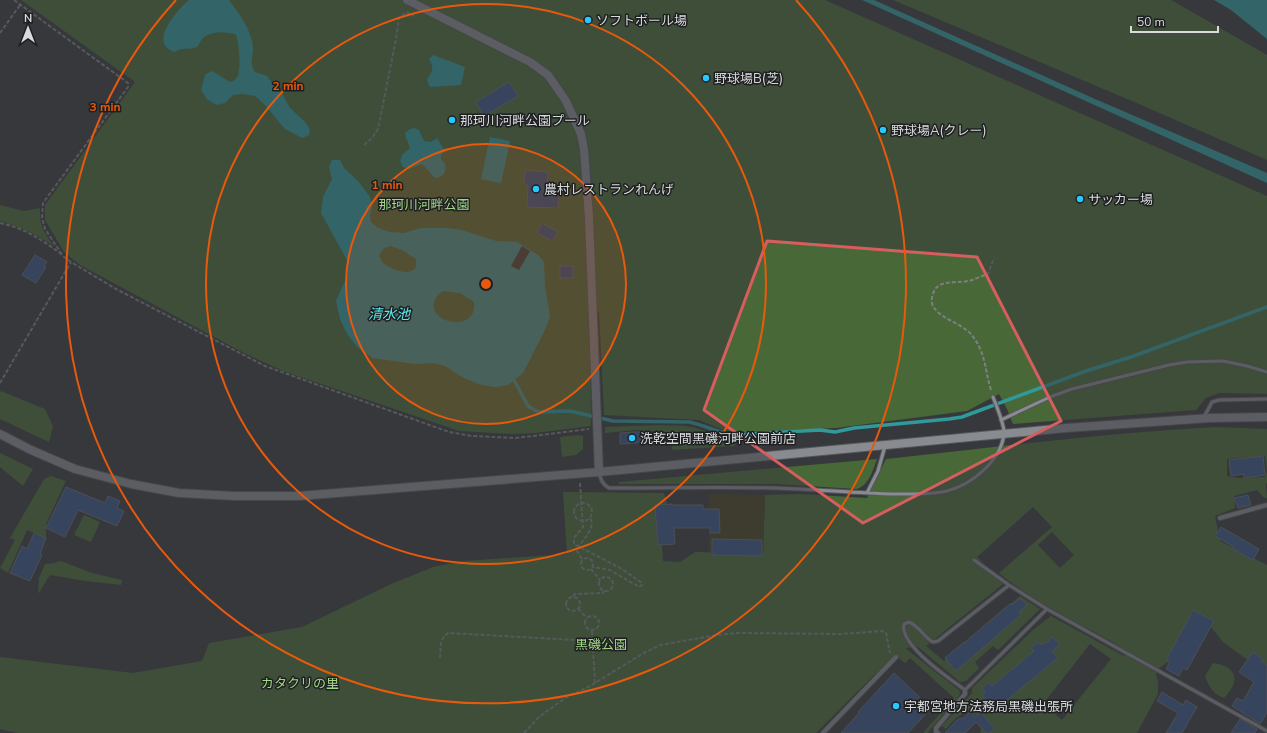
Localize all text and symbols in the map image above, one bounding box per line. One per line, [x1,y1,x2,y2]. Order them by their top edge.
north arrow [8,8,48,48]
scale bar [1131,8,1218,34]
text: N [24,11,32,26]
place label: ソフトボール場 [596,12,687,30]
text: 50 m [1137,14,1165,30]
marker: ソフトボール場 [583,15,593,25]
place label: 野球場B(芝) [714,70,783,88]
marker: 野球場B(芝) [701,73,711,83]
text: 2 min [272,78,304,94]
text: 3 min [89,99,121,115]
place label: 那珂川河畔公園プール [460,112,590,130]
marker: 那珂川河畔公園プール [447,115,457,125]
place label: 野球場A(クレー) [891,122,987,140]
marker: 野球場A(クレー) [878,125,888,135]
text: 1 min [371,177,403,193]
place label: 農村レストランれんげ [544,181,674,199]
marker: 農村レストランれんげ [531,184,541,194]
place label: サッカー場 [1088,191,1153,209]
marker: サッカー場 [1075,194,1085,204]
park label: 那珂川河畔公園 [378,196,470,214]
centre of rings [479,277,493,291]
water label: 清水池 [368,305,412,324]
place label: 洗乾空間黒磯河畔公園前店 [640,430,796,448]
marker: 洗乾空間黒磯河畔公園前店 [627,433,637,443]
park label: 黒磯公園 [575,636,627,654]
park label: カタクリの里 [261,675,339,693]
place label: 宇都宮地方法務局黒磯出張所 [904,698,1073,716]
marker: 宇都宮地方法務局黒磯出張所 [891,701,901,711]

